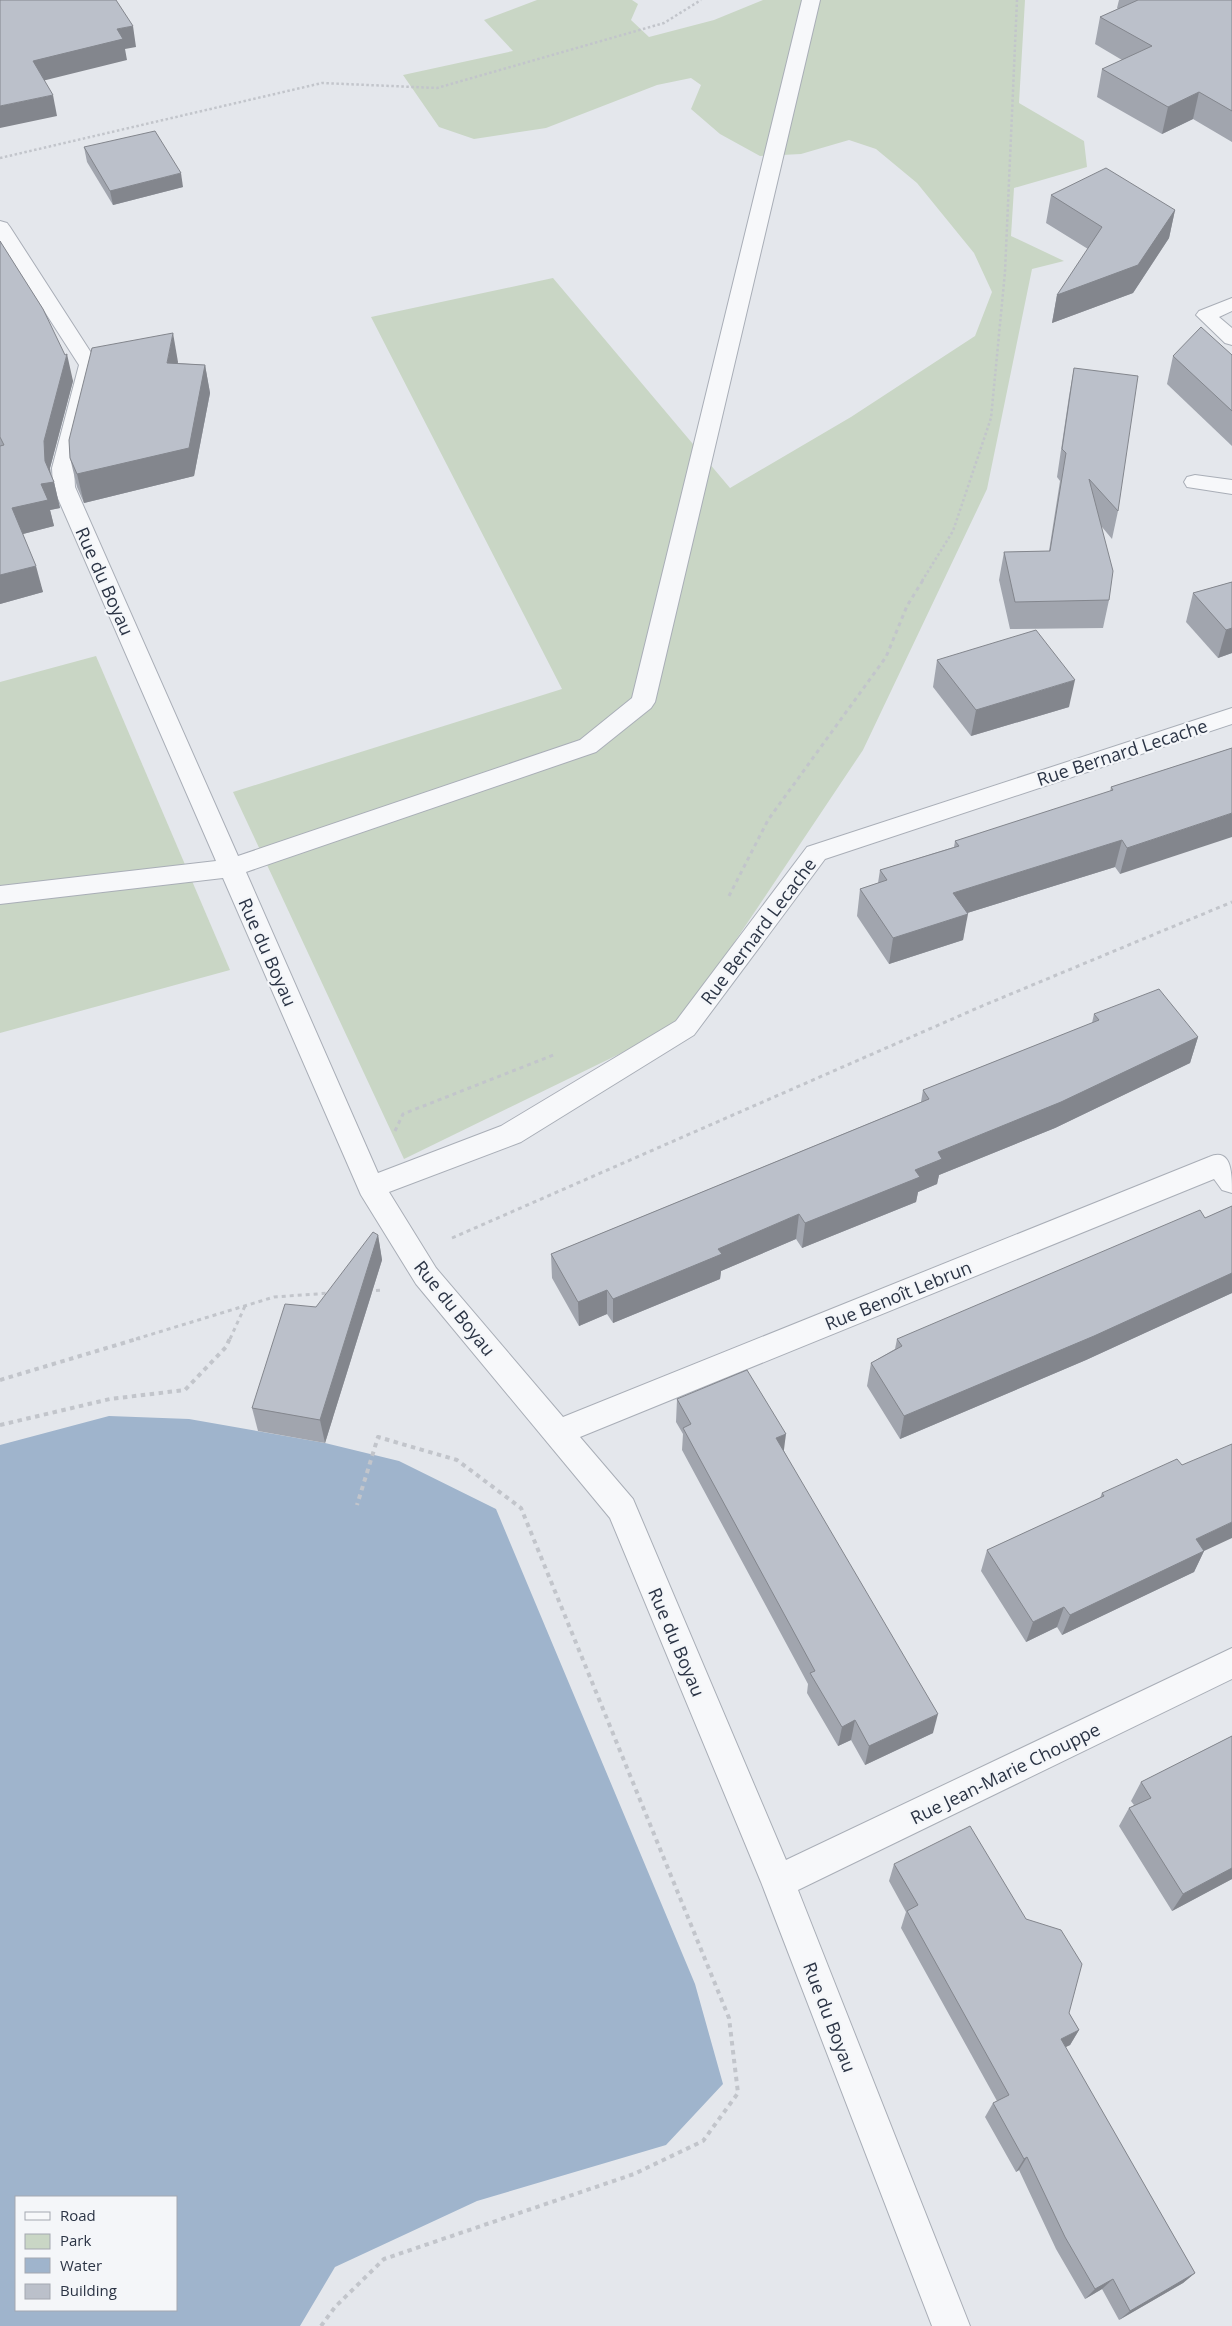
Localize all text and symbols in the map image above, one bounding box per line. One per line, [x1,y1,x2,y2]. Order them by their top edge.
street label: Rue du Boyau [70,523,140,639]
street label: Rue Bernard Lecache [1034,713,1210,791]
street label: Rue Bernard Lecache [695,853,821,1009]
street label: Rue du Boyau [233,894,303,1010]
street label: Rue du Boyau [409,1255,501,1361]
street label: Rue Benoît Lebrun [821,1255,975,1335]
street label: Rue du Boyau [643,1584,711,1700]
street label: Rue Jean-Marie Chouppe [906,1717,1104,1829]
street label: Rue du Boyau [798,1958,862,2076]
legend [15,2196,178,2311]
text: Road [60,2205,96,2225]
text: Park [60,2230,91,2250]
text: Water [60,2255,102,2275]
text: Building [60,2280,117,2300]

